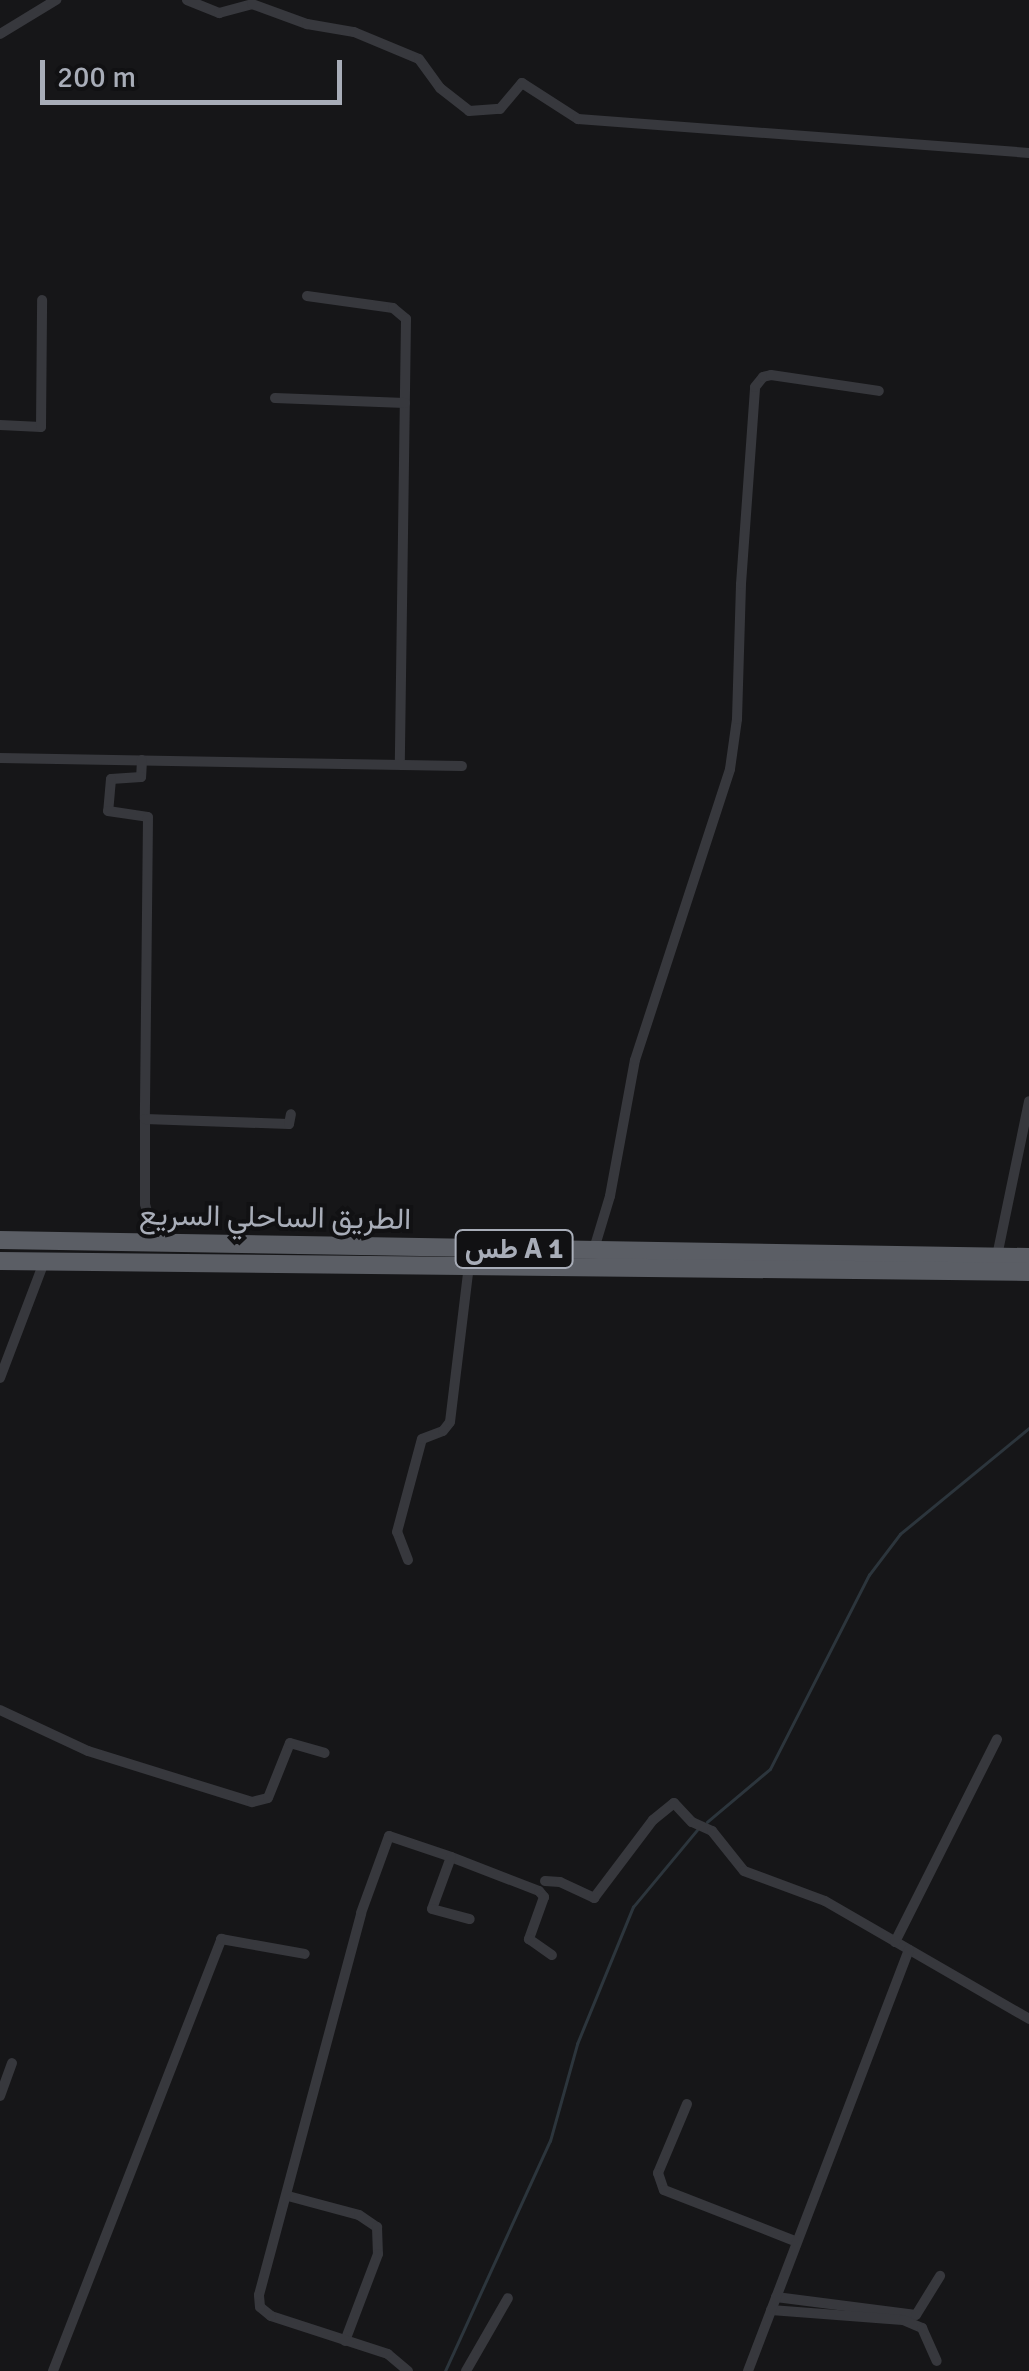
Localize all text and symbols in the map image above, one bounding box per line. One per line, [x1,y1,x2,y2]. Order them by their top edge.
scale bar [45,40,348,102]
text: 200 m [57,59,136,96]
street label: الطريق الساحلي السريع [138,1198,412,1238]
road number: طس A 1 [454,1226,574,1272]

